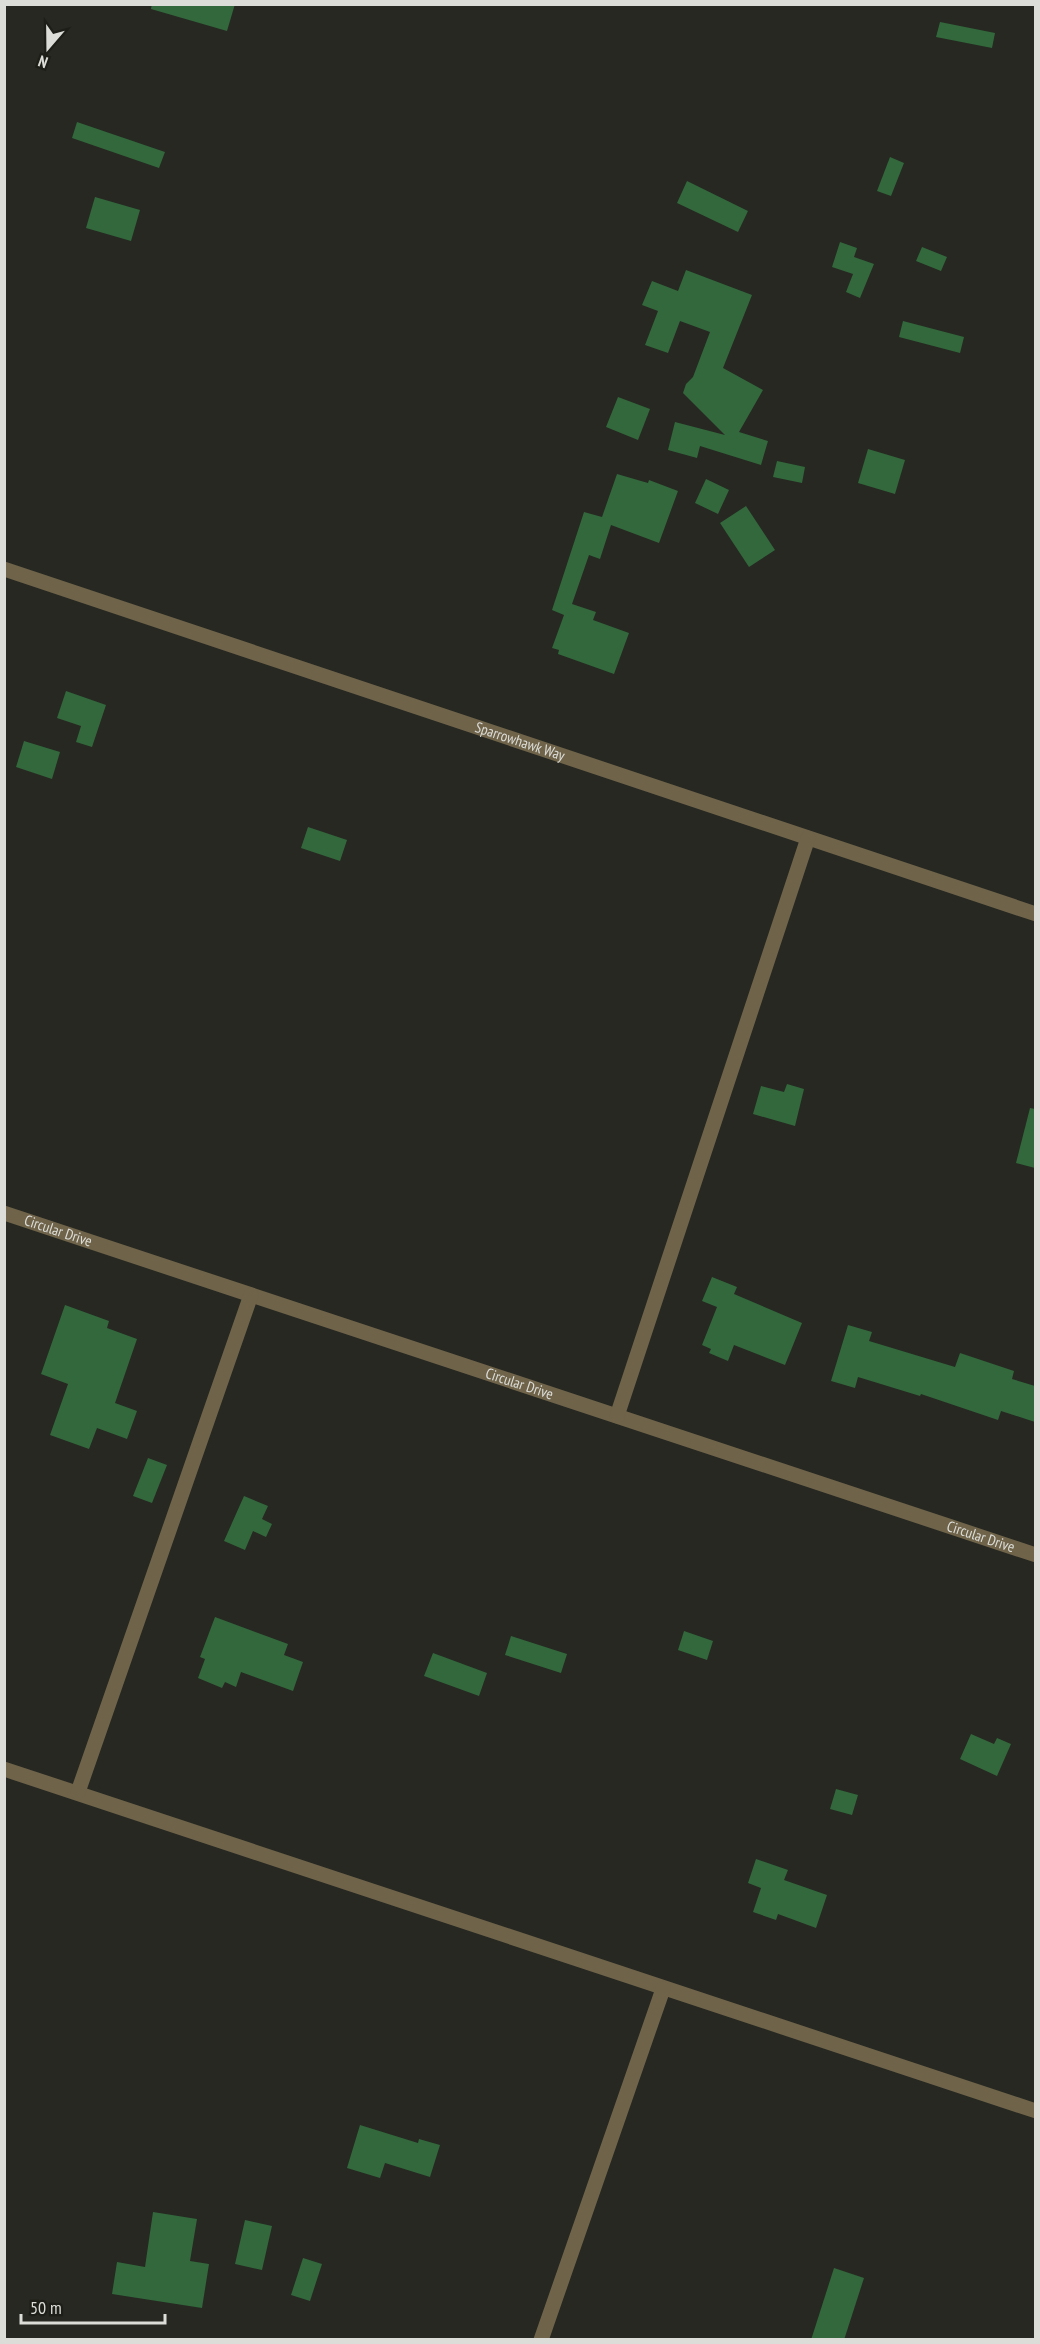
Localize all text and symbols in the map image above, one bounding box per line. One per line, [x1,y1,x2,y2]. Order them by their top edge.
north arrow [18,18,78,78]
text: N [35,51,50,73]
street label: Sparrowhawk Way [473,717,568,765]
street label: Circular Drive [22,1210,95,1251]
street label: Circular Drive [483,1363,556,1403]
street label: Circular Drive [945,1516,1017,1556]
scale bar [21,2287,165,2325]
text: 50 m [30,2296,62,2319]

